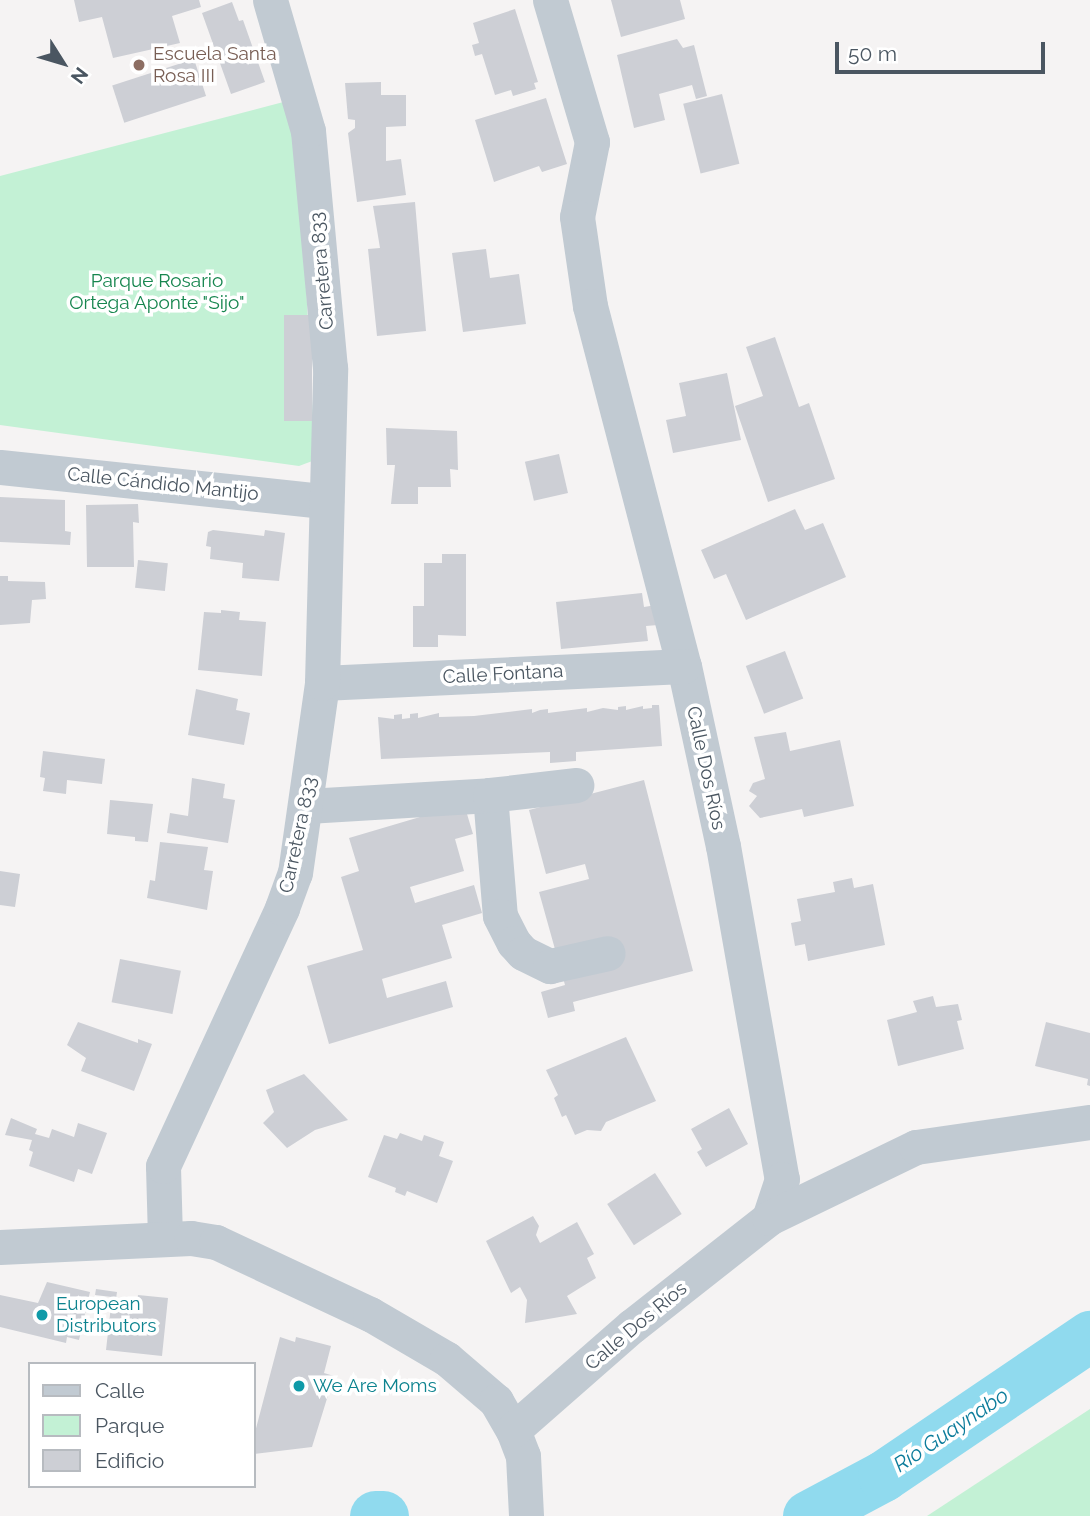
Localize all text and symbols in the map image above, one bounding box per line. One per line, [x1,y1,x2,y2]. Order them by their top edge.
north arrow [28,28,98,98]
scale bar [838,28,1048,72]
text: 50 m [848,41,897,66]
place label: Escuela Santa Rosa III [153,43,277,87]
marker: Escuela Santa Rosa III [131,57,147,73]
text: N [67,63,93,88]
street label: Carretera 833 [305,211,339,331]
park label: Parque Rosario Ortega Aponte "Sijo" [69,270,245,314]
street label: Calle Cándido Mantijo [66,463,260,505]
street label: Calle Fontana [442,659,564,689]
street label: Calle Dos Ríos [682,704,730,832]
street label: Carretera 833 [275,775,321,895]
street label: Calle Dos Ríos [581,1277,691,1375]
place label: European Distributors [56,1293,156,1337]
marker: European Distributors [34,1307,50,1323]
legend [28,1362,256,1488]
place label: We Are Moms [313,1375,437,1397]
text: Calle [95,1378,145,1403]
marker: We Are Moms [291,1378,307,1394]
water label: Río Guaynabo [889,1382,1013,1478]
text: Parque [95,1413,164,1438]
text: Edificio [95,1448,164,1473]

